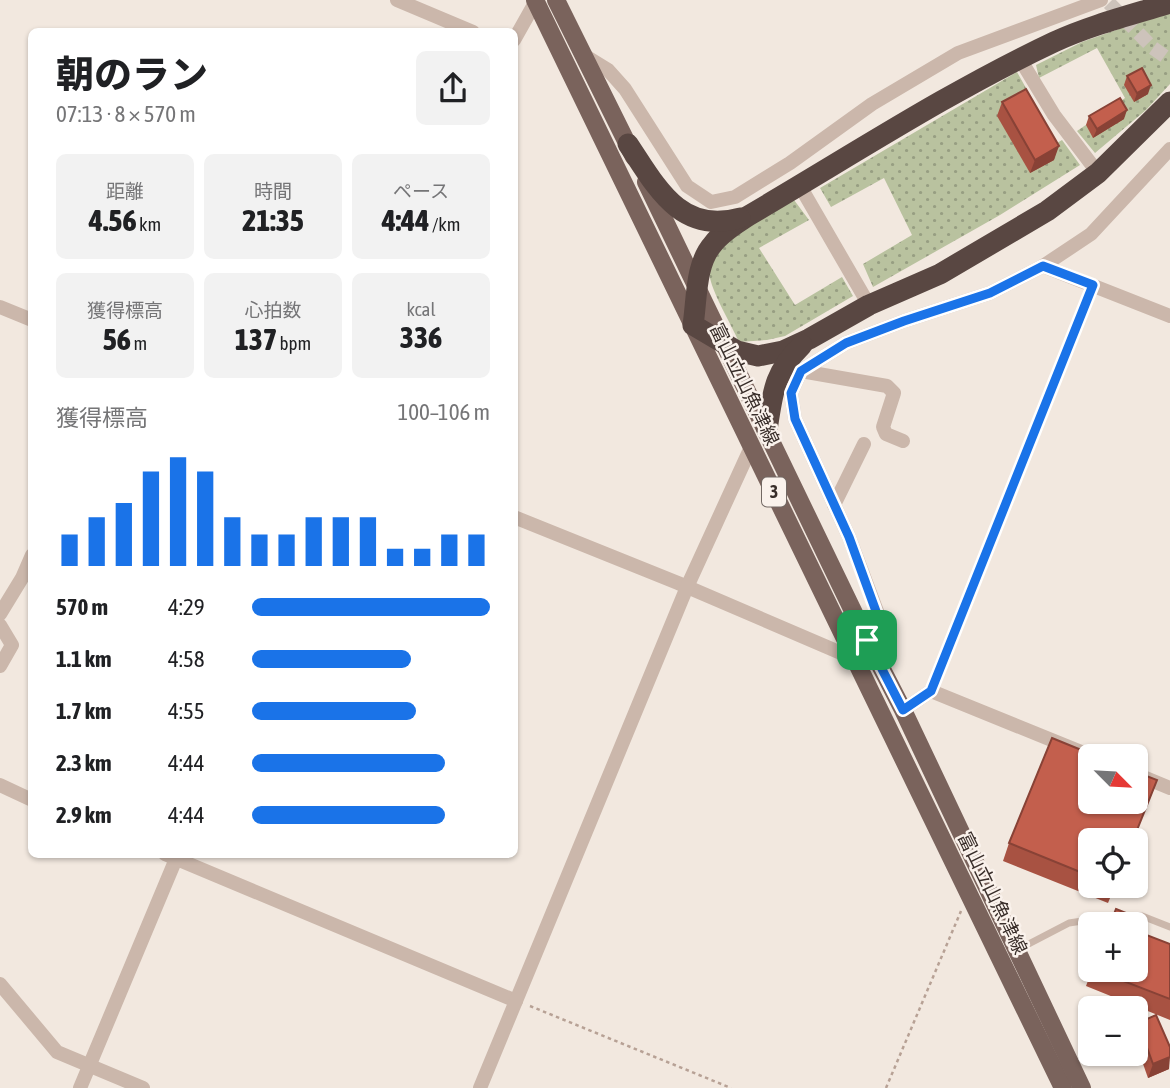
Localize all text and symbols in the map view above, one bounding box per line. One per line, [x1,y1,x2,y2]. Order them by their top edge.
button: share [416,51,490,125]
text: 朝のラン [56,53,208,96]
text: 07:13 · 8 × 570 m [56,101,196,127]
text: 距離 [106,180,144,202]
text: 時間 [254,180,292,202]
text: ペース [393,180,449,202]
text: 4.56 [89,203,136,237]
text: 21:35 [242,203,304,237]
text: 4:44 [382,203,429,237]
text: km [136,213,161,235]
text: /km [429,213,460,235]
text: kcal [407,298,435,320]
text: 獲得標高 [87,299,163,321]
text: 心拍数 [244,299,302,321]
street label: 富山立山魚津線 [706,319,784,449]
text: 336 [400,320,442,354]
text: 56 [103,322,131,356]
text: 137 [235,322,277,356]
text: m [131,332,147,354]
text: bpm [277,332,311,354]
text: 100–106 m [397,399,490,425]
text: 獲得標高 [56,405,148,431]
road number: 3 [762,478,786,506]
text: 570 m [56,594,108,620]
text: 4:29 [168,594,205,620]
pin [837,610,897,670]
icon: arrive [848,621,886,659]
text: 1.1 km [56,646,112,672]
text: 4:58 [168,646,205,672]
text: 1.7 km [56,698,112,724]
text: 4:55 [168,698,205,724]
north arrow [1078,744,1148,814]
map controls [1078,744,1148,1066]
text: 2.3 km [56,750,112,776]
text: 4:44 [168,750,205,776]
text: 2.9 km [56,802,112,828]
text: 4:44 [168,802,205,828]
street label: 富山立山魚津線 [954,828,1032,958]
button: locate [1078,828,1148,898]
button: + [1078,912,1148,982]
button: − [1078,996,1148,1066]

